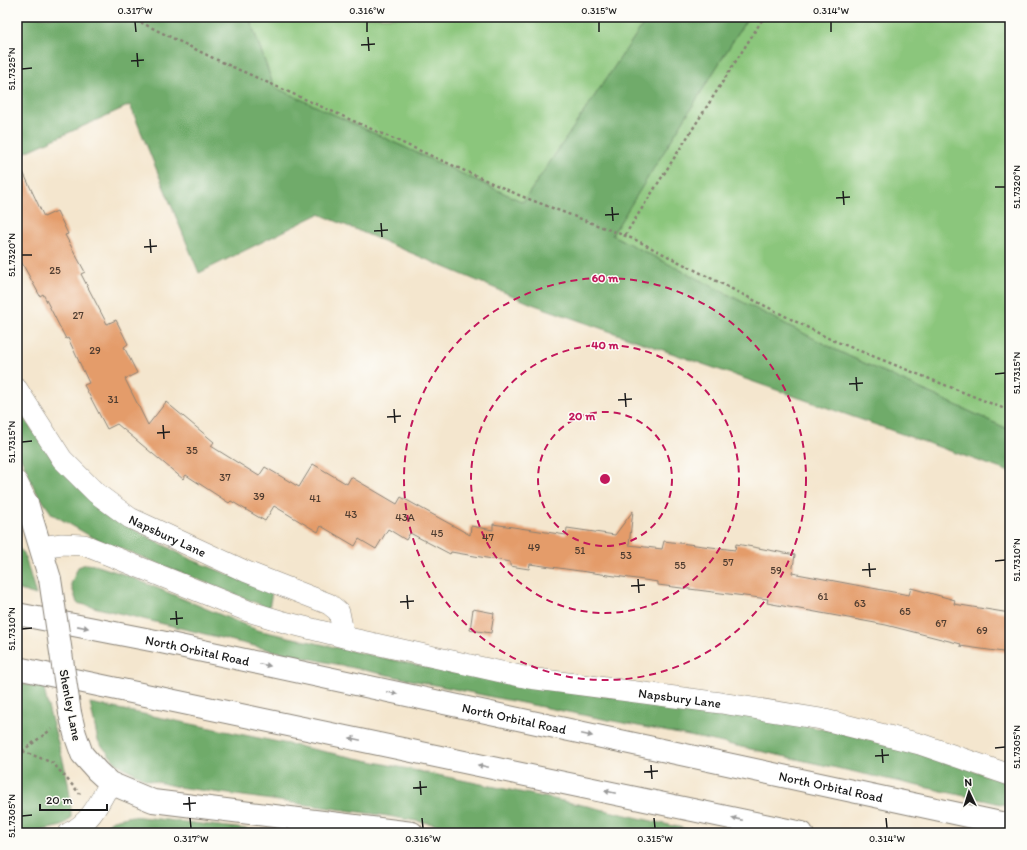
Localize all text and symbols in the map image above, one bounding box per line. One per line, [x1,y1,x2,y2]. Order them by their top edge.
text: 0.317°W [117,4,153,17]
text: 0.316°W [349,4,385,17]
text: 0.315°W [581,4,617,17]
text: 0.314°W [813,4,850,17]
text: 51.7325°N [5,47,18,90]
text: 51.7320°N [1010,165,1023,209]
text: 51.7320°N [5,233,18,277]
house number: 25 [49,264,61,277]
text: 60 m [592,271,619,285]
house number: 27 [72,309,84,322]
text: 40 m [591,338,620,352]
house number: 29 [89,344,101,357]
text: 51.7315°N [1010,352,1023,394]
house number: 31 [107,393,119,406]
text: 20 m [569,409,596,423]
text: 51.7315°N [5,421,18,463]
house number: 35 [186,444,198,457]
house number: 37 [219,471,231,484]
centre of rings [598,472,612,486]
house number: 39 [253,490,265,503]
house number: 41 [309,492,321,505]
house number: 43 [345,508,357,521]
house number: 43A [395,511,415,524]
street label: Napsbury Lane [127,512,208,560]
house number: 45 [431,527,443,540]
house number: 47 [482,531,495,544]
text: 51.7310°N [1010,538,1023,582]
house number: 49 [528,541,540,554]
house number: 51 [575,544,585,557]
house number: 53 [620,549,632,562]
house number: 57 [722,556,734,569]
house number: 55 [674,559,686,572]
house number: 59 [770,564,782,577]
house number: 61 [818,590,828,603]
house number: 63 [854,597,866,610]
house number: 65 [899,605,911,618]
text: 51.7310°N [5,607,18,651]
house number: 67 [935,617,947,630]
one-way arrow [77,624,89,630]
house number: 69 [976,624,988,637]
street label: North Orbital Road [144,632,251,669]
one-way arrow [259,663,271,669]
street label: Shenley Lane [56,668,85,742]
street label: Napsbury Lane [637,685,722,711]
one-way arrow [386,690,398,696]
street label: North Orbital Road [461,700,568,737]
text: 51.7305°N [1010,725,1023,769]
one-way arrow [581,732,593,738]
one-way arrow [349,735,361,741]
one-way arrow [476,762,489,768]
street label: North Orbital Road [777,768,884,805]
north arrow [949,772,989,812]
text: N [964,776,973,789]
scale bar [40,786,107,812]
one-way arrow [604,789,616,795]
text: 20 m [46,793,73,807]
text: 51.7305°N [5,794,18,838]
one-way arrow [731,816,743,822]
text: 0.317°W [173,832,209,845]
text: 0.316°W [405,832,441,845]
text: 0.315°W [637,832,673,845]
text: 0.314°W [869,832,906,845]

